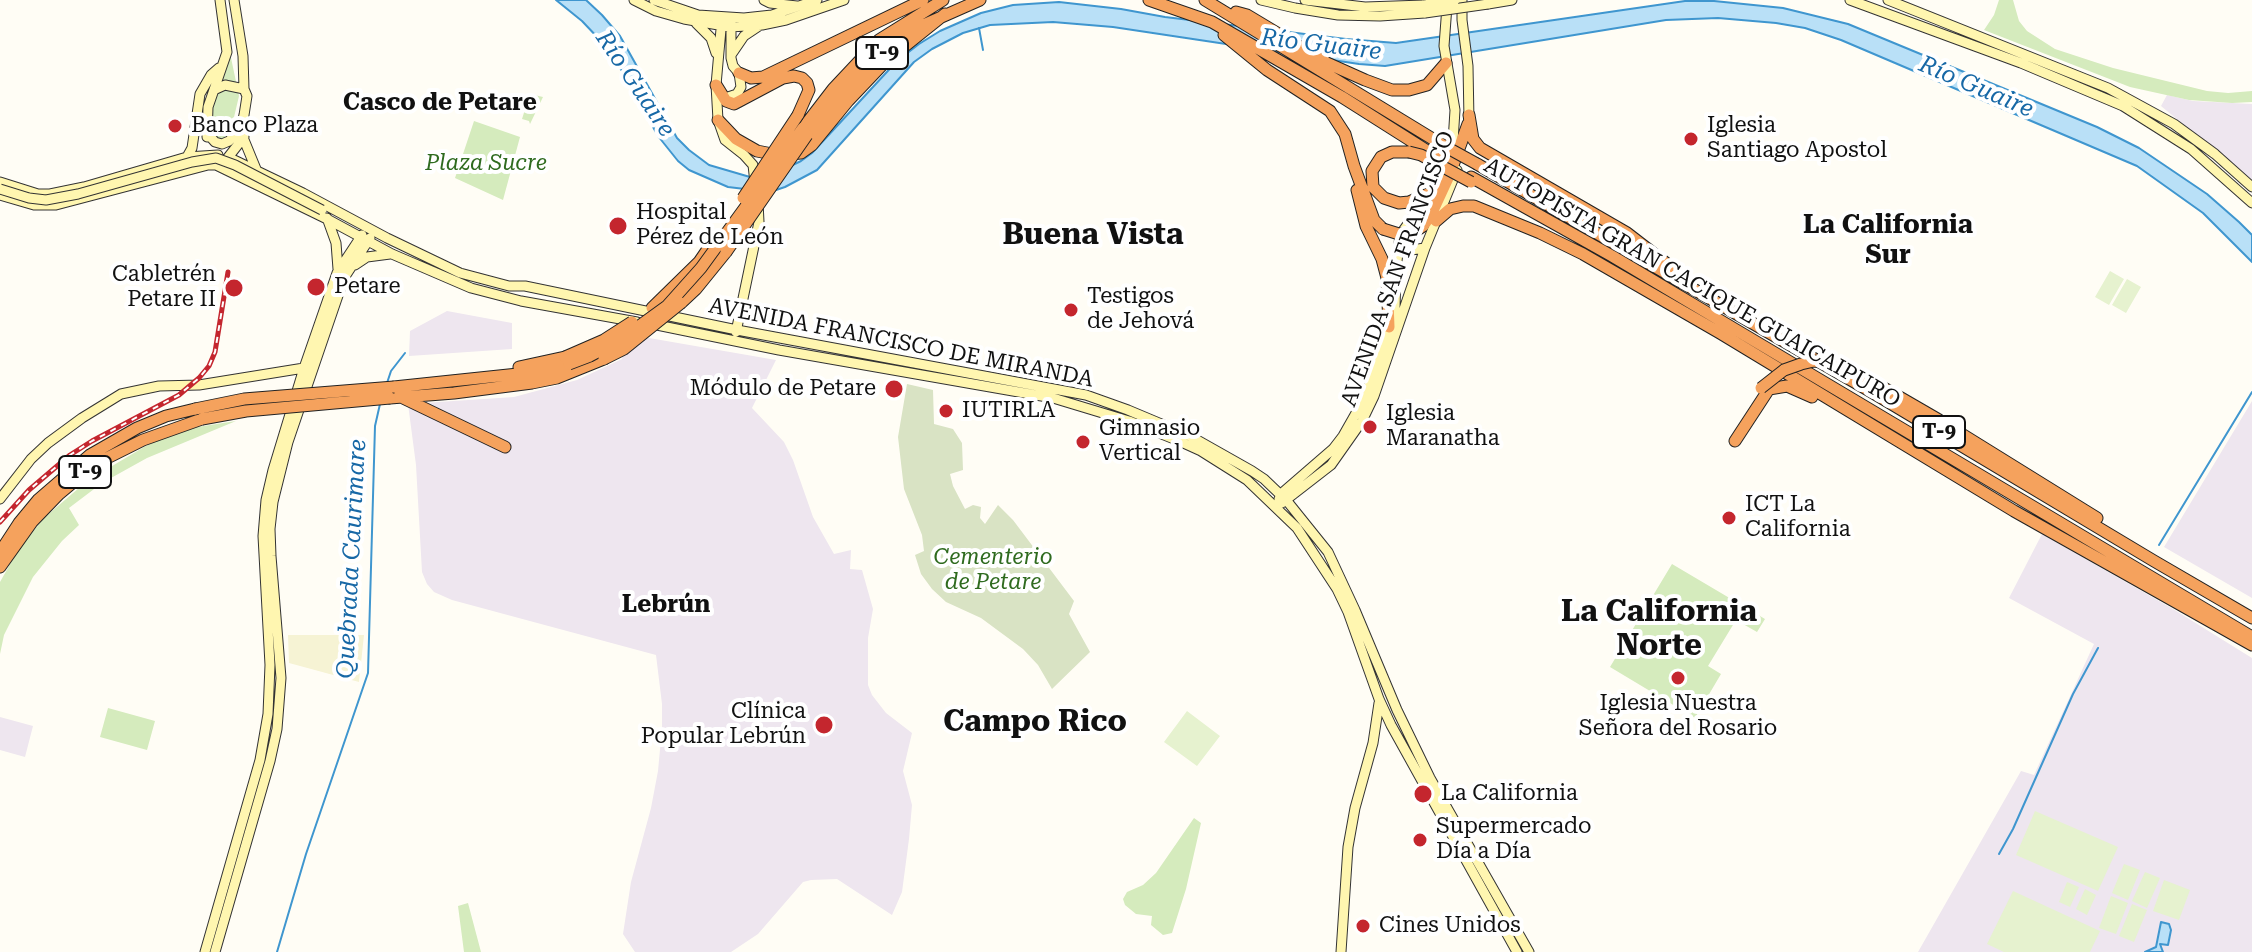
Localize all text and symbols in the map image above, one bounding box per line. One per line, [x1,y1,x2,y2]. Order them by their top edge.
water label: Río Guaire [1259,23,1383,67]
water label: Río Guaire [589,26,681,142]
road number: T-9 [856,37,908,69]
water label: Río Guaire [1914,50,2038,124]
district label: Casco de Petare [343,89,537,117]
place label: Banco Plaza [191,113,318,139]
place label: Iglesia Santiago Apostol [1707,113,1887,164]
marker: Banco Plaza [166,117,184,135]
street label: AVENIDA SAN FRANCISCO [1336,128,1460,410]
marker: Iglesia Santiago Apostol [1682,130,1700,148]
park label: Plaza Sucre [425,151,547,177]
street label: AUTOPISTA GRAN CACIQUE GUAICAIPURO [1479,152,1905,414]
place label: Hospital Pérez de León [636,200,784,252]
district label: La California Sur [1803,209,1973,270]
marker: Hospital Pérez de León [607,215,629,237]
district label: Buena Vista [1002,217,1184,253]
place label: Cabletrén Petare II [112,262,216,314]
place label: Petare [334,274,401,300]
marker: Petare [305,276,327,298]
marker: Cabletrén Petare II [223,277,245,299]
place label: Testigos de Jehová [1087,284,1194,336]
street label: AVENIDA FRANCISCO DE MIRANDA [706,293,1096,393]
marker: Testigos de Jehová [1062,301,1080,319]
place label: Módulo de Petare [690,376,876,402]
marker: Módulo de Petare [883,378,905,400]
place label: IUTIRLA [962,398,1055,424]
place label: Iglesia Maranatha [1386,401,1500,452]
marker: IUTIRLA [937,402,955,420]
place label: Gimnasio Vertical [1099,416,1200,468]
road number: T-9 [1913,416,1965,448]
marker: Iglesia Maranatha [1361,418,1379,436]
marker: Gimnasio Vertical [1074,433,1092,451]
water label: Quebrada Caurimare [331,439,373,679]
road number: T-9 [59,456,111,488]
place label: ICT La California [1745,492,1851,544]
marker: ICT La California [1720,509,1738,527]
park label: Cementerio de Petare [934,545,1052,596]
district label: Lebrún [622,591,710,619]
district label: La California Norte [1561,594,1757,664]
marker: Iglesia Nuestra Señora del Rosario [1669,669,1687,687]
place label: Iglesia Nuestra Señora del Rosario [1579,691,1777,742]
place label: Clínica Popular Lebrún [641,699,806,750]
district label: Campo Rico [943,704,1127,740]
marker: Clínica Popular Lebrún [813,714,835,736]
place label: La California [1441,781,1578,807]
marker: La California [1412,783,1434,805]
place label: Supermercado Día a Día [1436,814,1592,866]
marker: Supermercado Día a Día [1411,831,1429,849]
place label: Cines Unidos [1379,913,1521,939]
marker: Cines Unidos [1354,917,1372,935]

